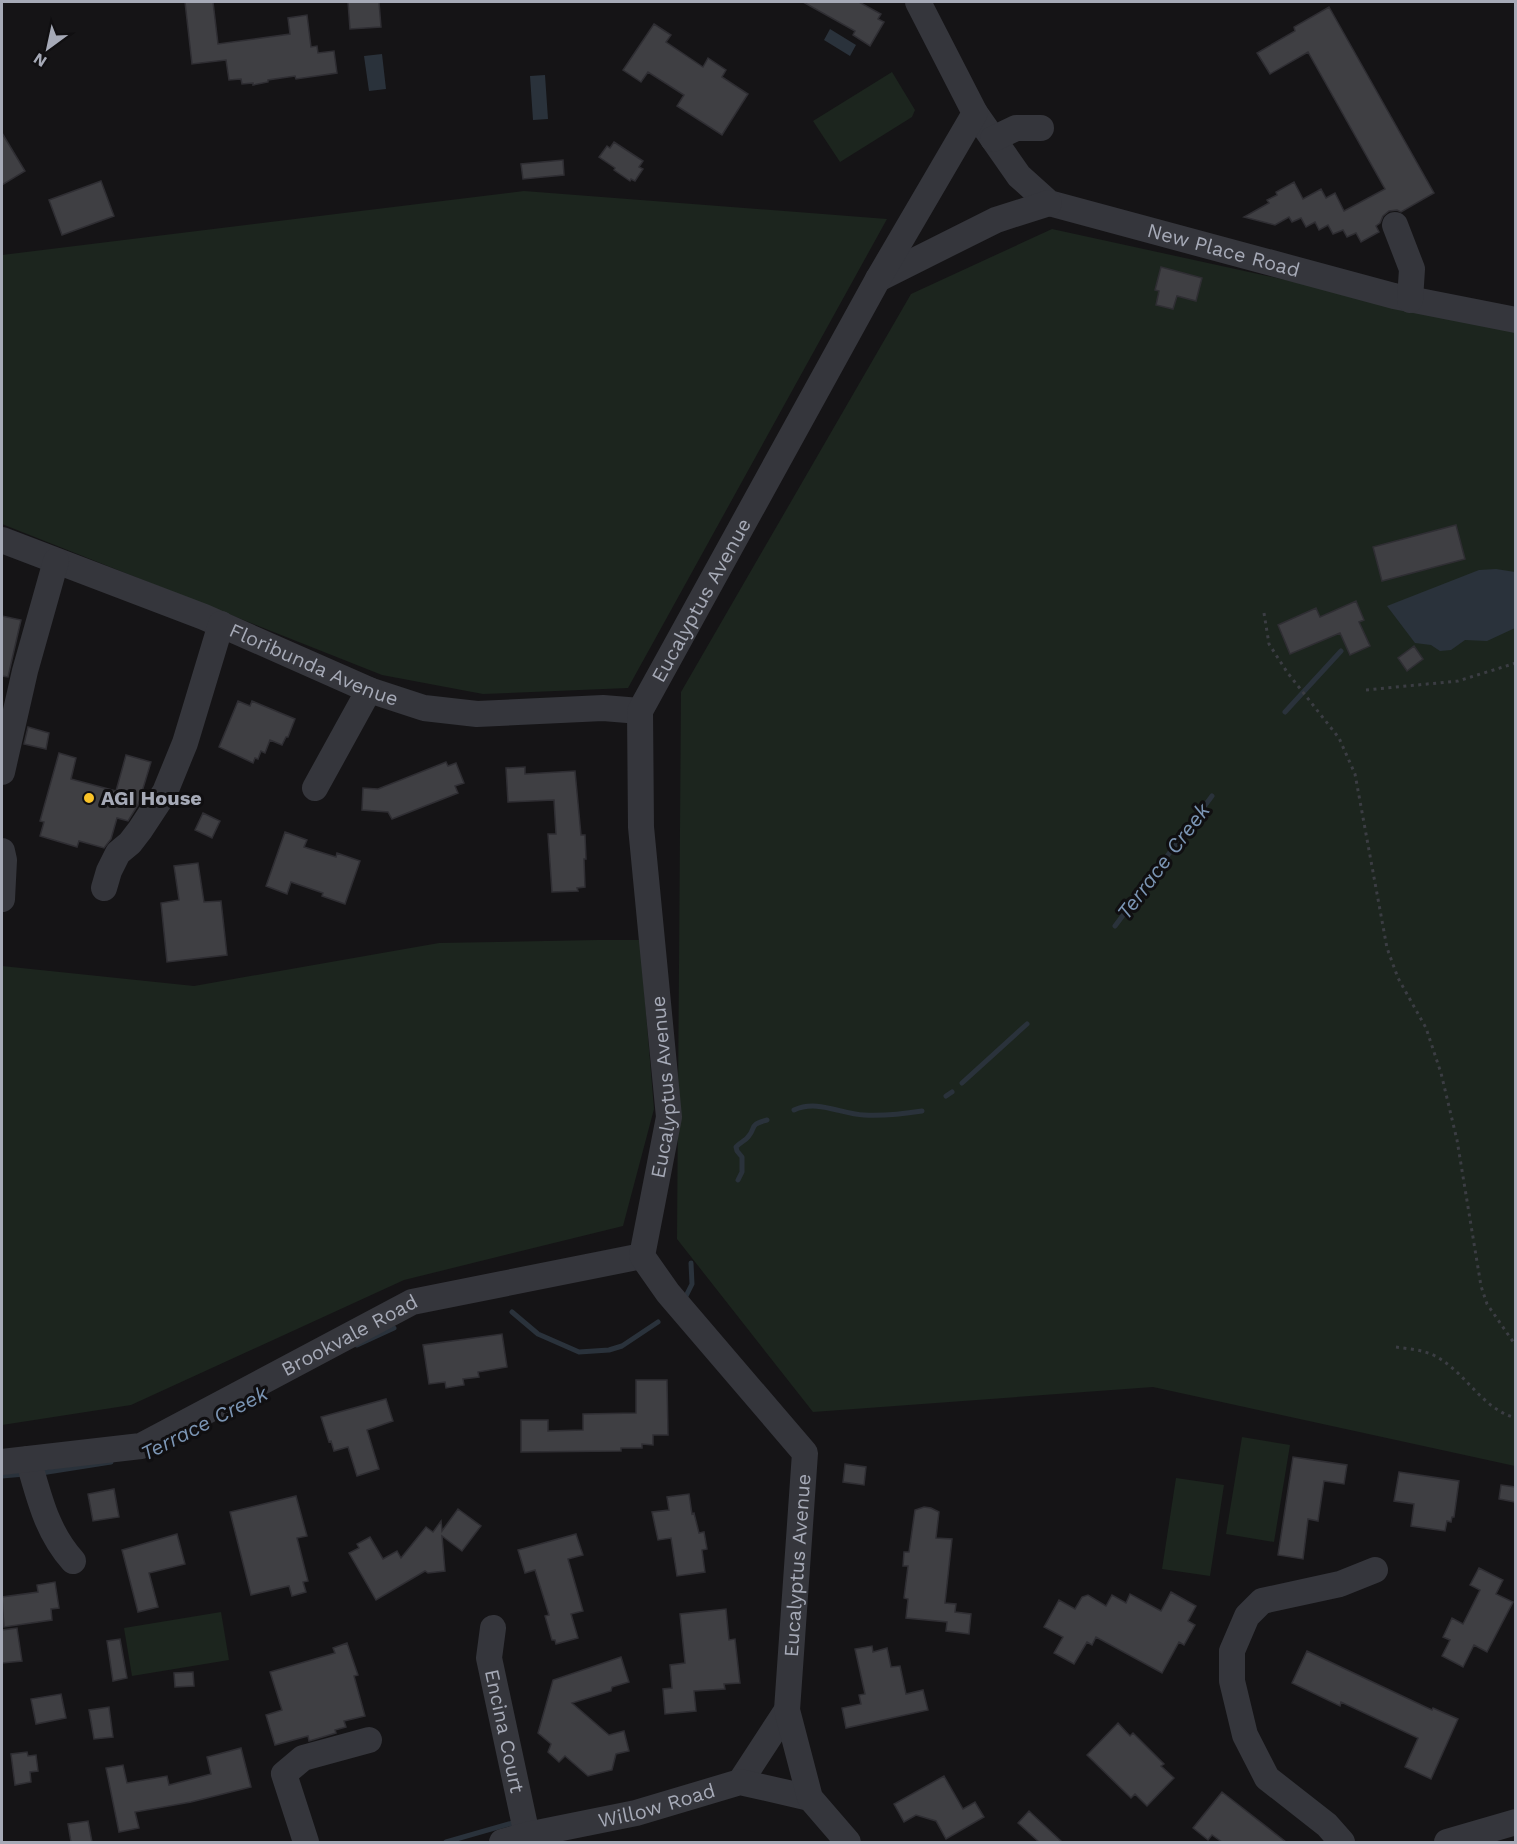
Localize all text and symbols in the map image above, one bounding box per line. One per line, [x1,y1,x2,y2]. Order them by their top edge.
north arrow [18,18,78,78]
text: N [30,49,50,71]
street label: New Place Road [1145,218,1302,282]
street label: Eucalyptus Avenue [646,514,756,687]
street label: Floribunda Avenue [226,618,401,711]
place label: AGI House [101,786,202,810]
marker: AGI House [82,791,96,805]
water label: Terrace Creek [1111,798,1215,924]
street label: Eucalyptus Avenue [645,995,681,1180]
street label: Brookvale Road [277,1289,422,1381]
water label: Terrace Creek [136,1380,272,1466]
street label: Eucalyptus Avenue [779,1473,816,1658]
street label: Encina Court [480,1667,530,1796]
street label: Willow Road [596,1778,718,1832]

